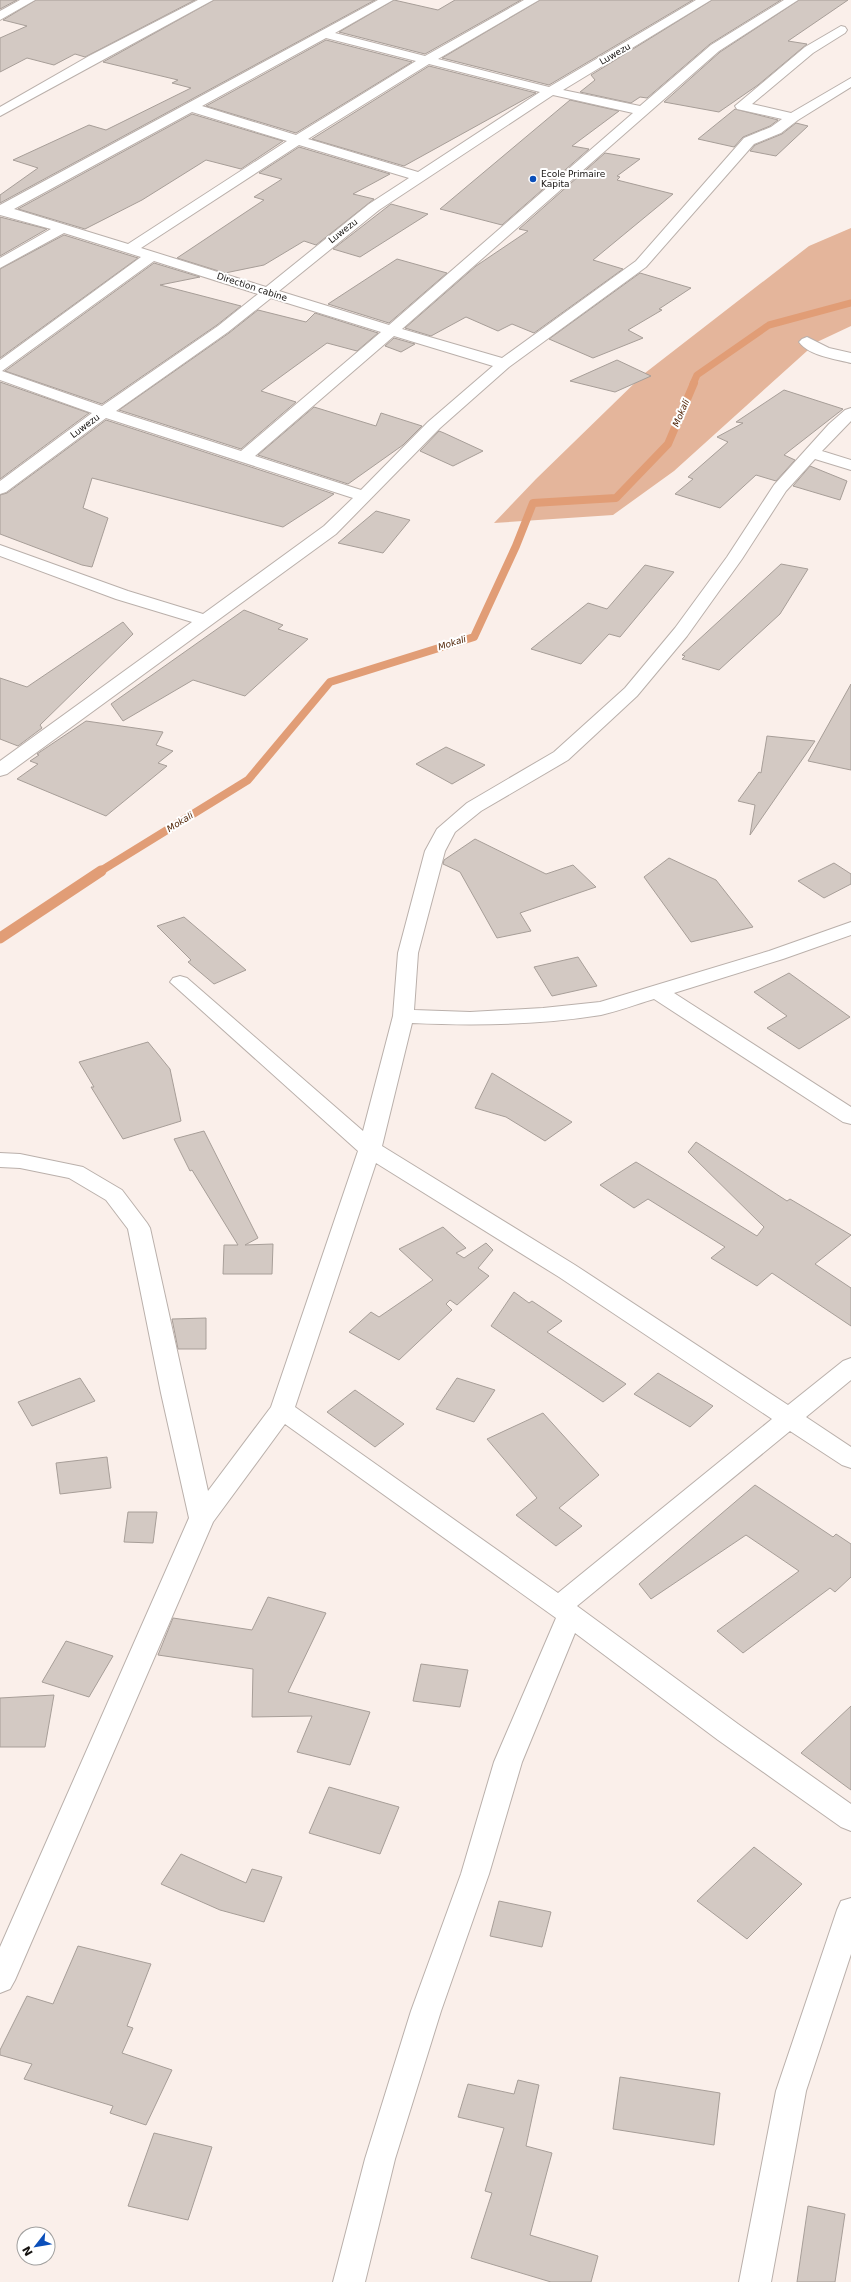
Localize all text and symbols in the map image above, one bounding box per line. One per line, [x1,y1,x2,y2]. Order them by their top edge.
street label: Luwezu [598,41,632,67]
place label: Ecole Primaire Kapita [541,169,606,189]
marker: Ecole Primaire Kapita [528,174,538,184]
street label: Luwezu [327,217,359,245]
street label: Direction cabine [216,271,289,303]
water label: Mokali [671,397,691,428]
street label: Luwezu [68,412,102,440]
water label: Mokali [437,634,468,652]
water label: Mokali [165,810,195,834]
north arrow [16,2226,56,2266]
text: N [20,2244,36,2258]

